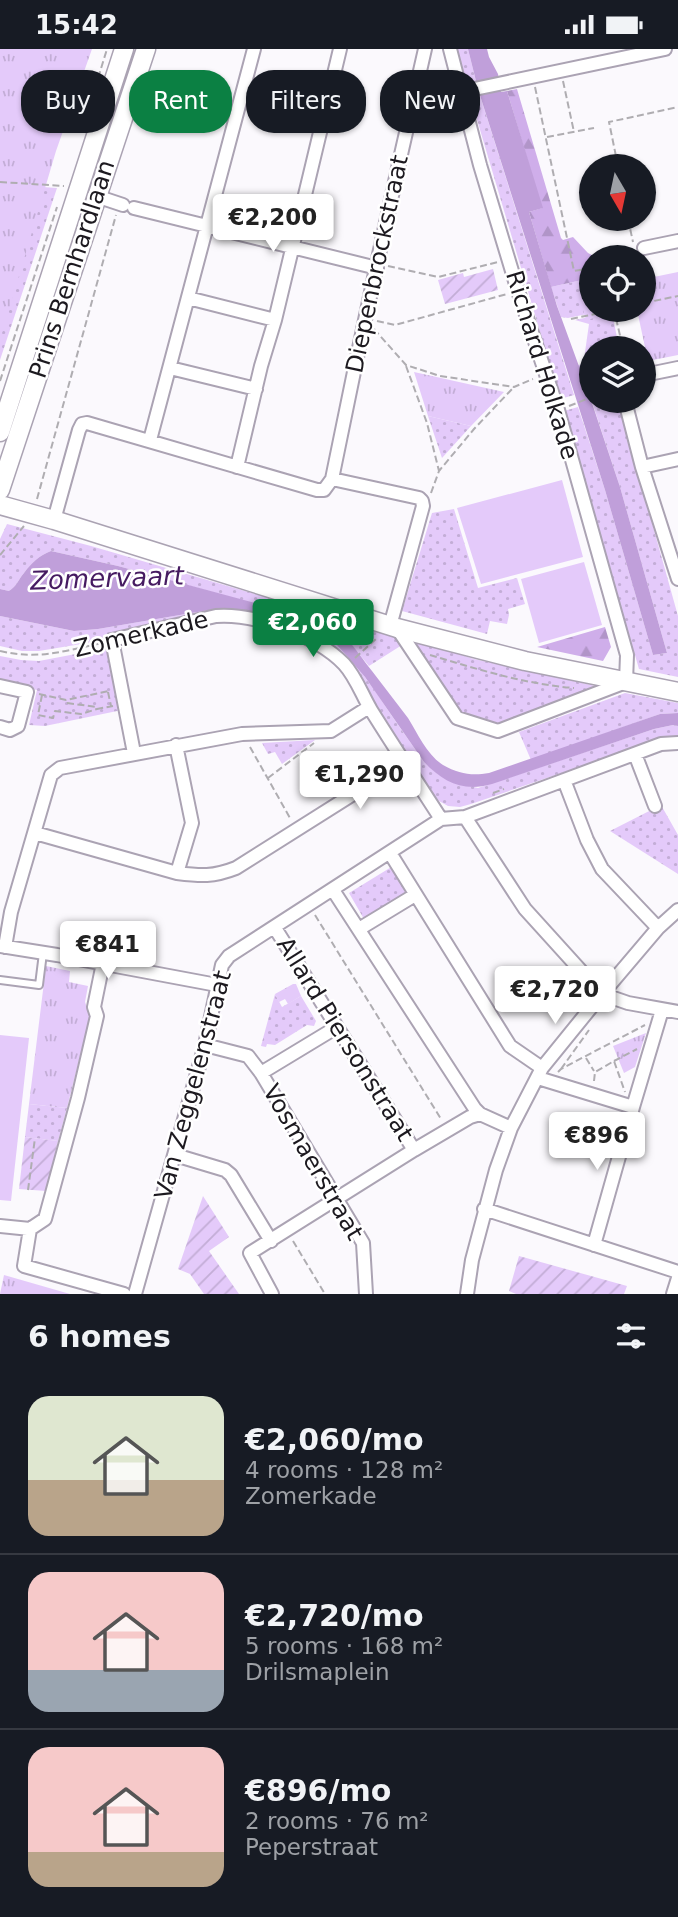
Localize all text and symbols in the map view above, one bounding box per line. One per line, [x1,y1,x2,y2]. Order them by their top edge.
text: 15:42 [35,10,118,40]
chip: Buy [21,70,115,133]
chip: Rent [129,70,232,133]
chip: Filters [246,70,366,133]
chip: New [380,70,480,133]
street label: Diepenbrockstraat [340,152,414,376]
north arrow [579,154,656,231]
map controls [579,154,656,413]
street label: Prins Bernhardlaan [24,156,120,382]
pin: €2,200 [216,195,330,254]
text: €2,200 [229,204,317,230]
button: locate [579,245,656,322]
street label: Richard Holkade [500,267,584,463]
button: layers [579,336,656,413]
water label: Zomervaart [29,560,185,596]
pin: €2,060 [256,599,370,659]
street label: Zomerkade [71,605,211,663]
text: €2,060 [269,609,357,635]
pin: €1,290 [303,751,417,811]
text: €1,290 [316,761,404,787]
pin: €841 [67,921,149,981]
text: €841 [76,931,140,957]
street label: Allard Piersonstraat [271,932,419,1146]
street label: Van Zeggelenstraat [149,967,237,1203]
pin: €2,720 [498,967,612,1026]
text: €2,720 [511,976,599,1002]
street label: Vosmaerstraat [257,1079,369,1245]
pin: €896 [556,1113,638,1172]
text: €896 [565,1122,629,1148]
icon: filters [612,1317,650,1355]
text: 6 homes [28,1319,171,1354]
text: €2,060/mo [245,1422,424,1457]
icon: home [84,1424,168,1508]
text: 4 rooms · 128 m² [245,1457,443,1483]
text: Zomerkade [245,1483,377,1509]
text: €2,720/mo [245,1598,424,1633]
icon: home [84,1600,168,1684]
text: 5 rooms · 168 m² [245,1633,443,1659]
text: Drilsmaplein [245,1659,390,1685]
text: €896/mo [245,1773,391,1808]
icon: home [84,1775,168,1859]
text: 2 rooms · 76 m² [245,1808,429,1834]
text: Peperstraat [245,1834,378,1860]

